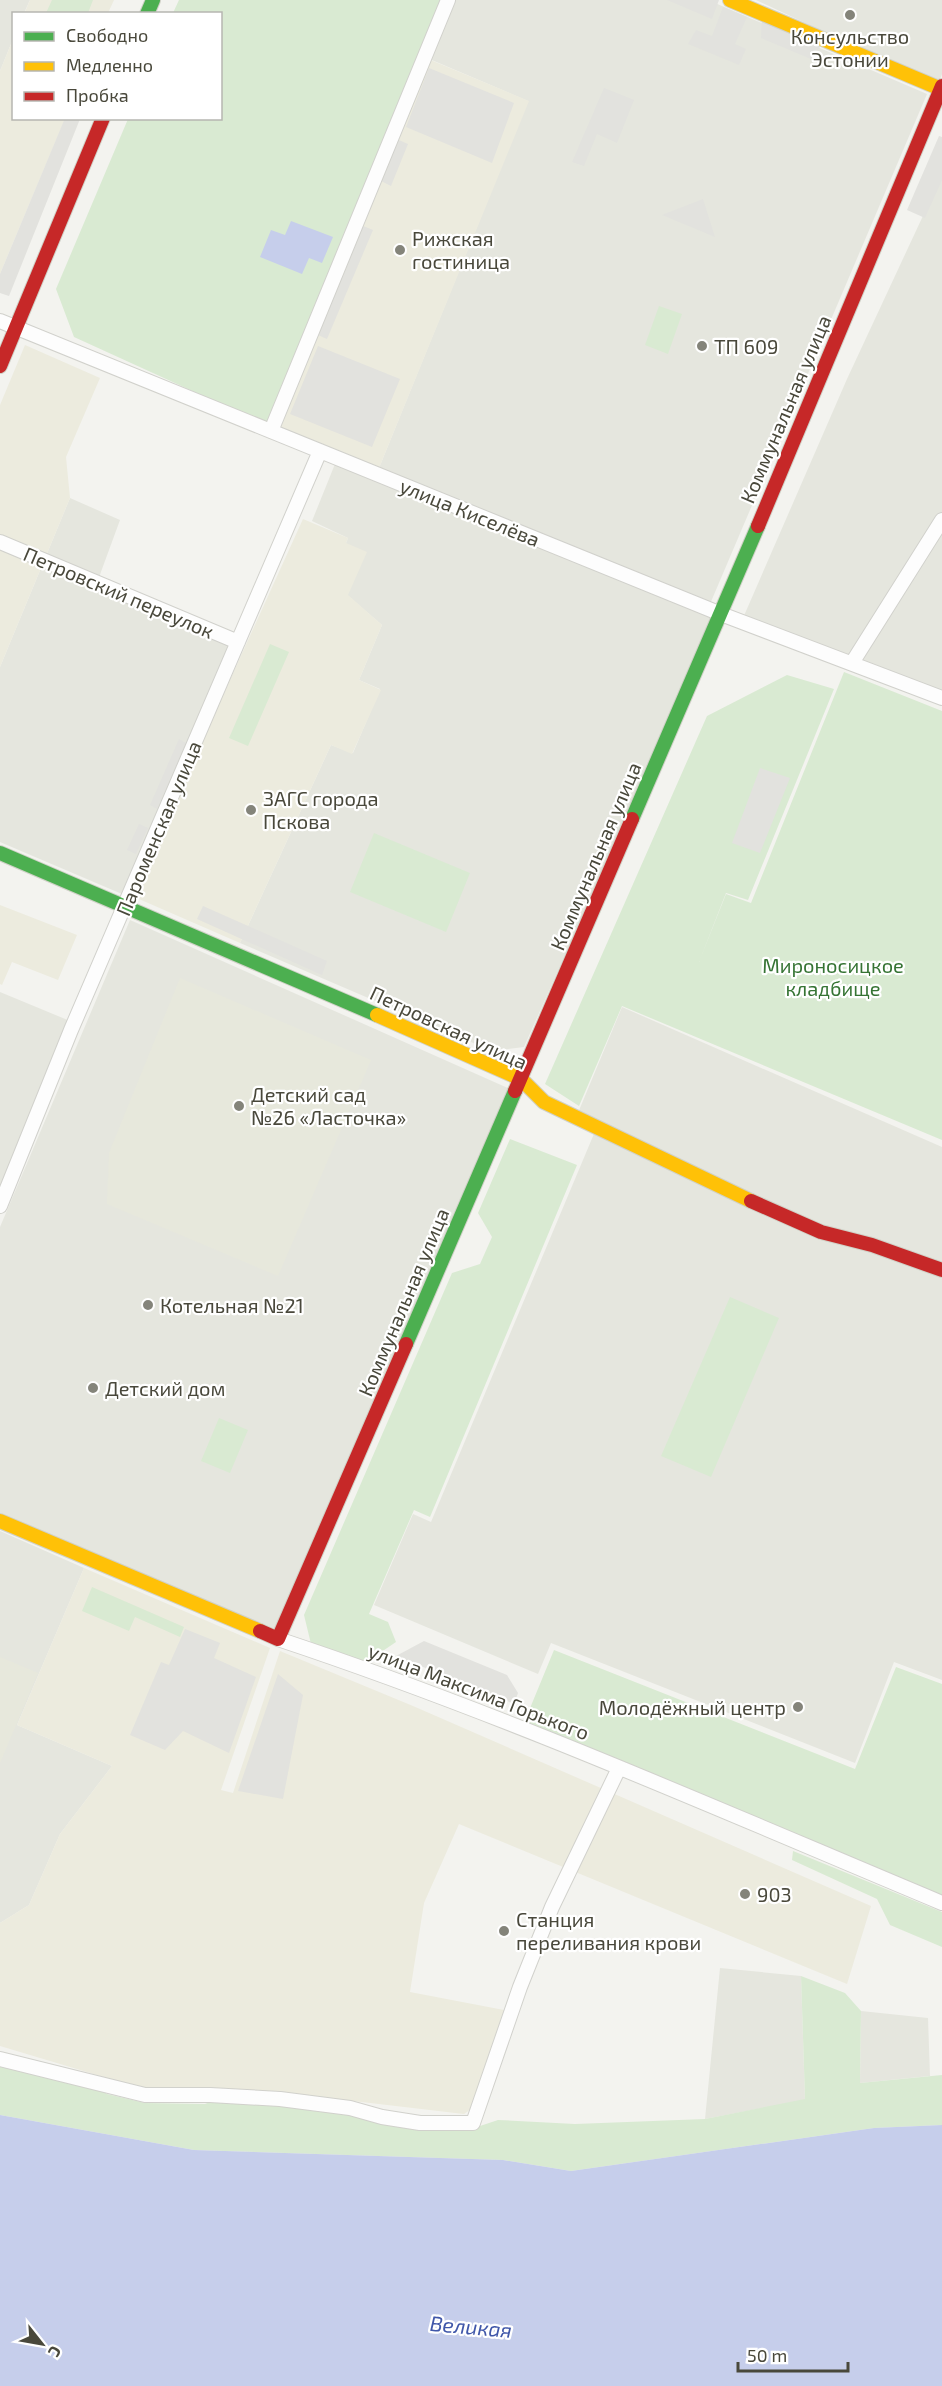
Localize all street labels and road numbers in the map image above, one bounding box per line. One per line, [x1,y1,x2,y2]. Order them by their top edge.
street label: Коммунальная улица [734,311,836,507]
street label: улица Киселёва [396,473,543,552]
street label: Петровский переулок [20,541,218,644]
street label: Пароменская улица [110,737,207,919]
street label: Коммунальная улица [544,758,646,954]
street label: Петровская улица [366,980,531,1075]
street label: Коммунальная улица [352,1204,454,1400]
street label: улица Максима Горького [365,1638,593,1745]

